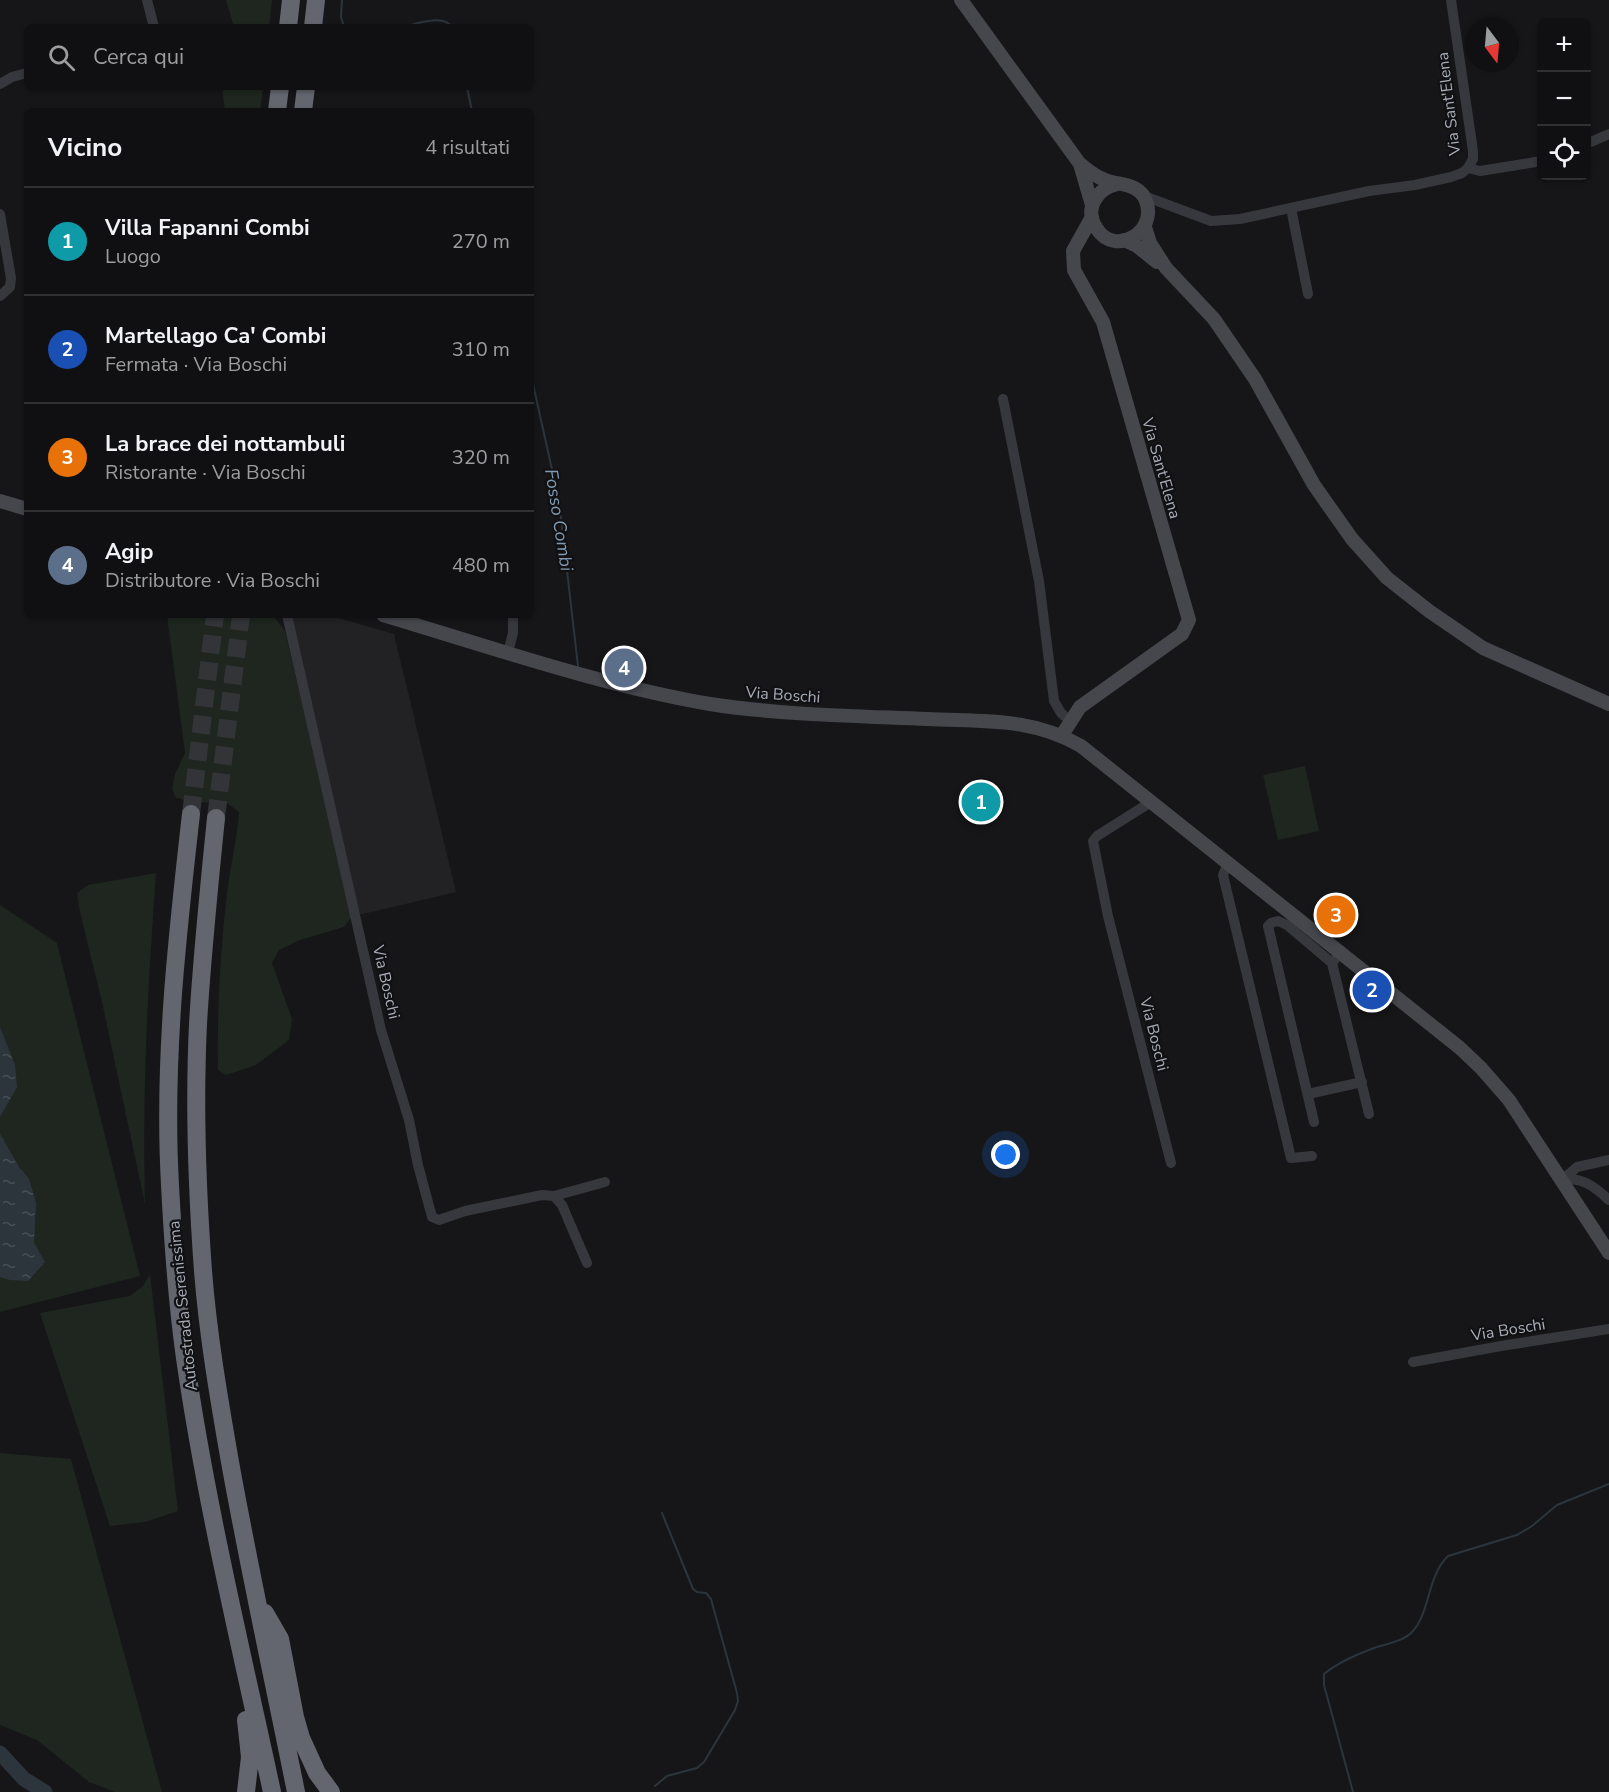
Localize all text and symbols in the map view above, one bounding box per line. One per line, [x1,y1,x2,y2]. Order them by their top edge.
north arrow [1465,18,1519,72]
map controls [1537,18,1591,180]
button: + [1537,18,1591,72]
search box [24,24,534,90]
icon: search [45,41,78,74]
text: Cerca qui [93,42,184,72]
street label: Via Sant'Elena [1432,51,1466,158]
button: − [1537,72,1591,126]
button: locate [1537,126,1591,180]
text: Vicino [48,130,122,165]
text: 4 risultati [425,134,510,161]
text: Villa Fapanni Combi [105,213,310,243]
text: 1 [62,228,74,255]
text: 270 m [452,228,510,255]
text: Luogo [105,243,161,270]
text: Martellago Ca' Combi [105,321,326,351]
text: 2 [62,336,74,363]
text: 310 m [452,336,510,363]
text: Fermata · Via Boschi [105,351,287,378]
street label: Via Sant'Elena [1136,414,1186,521]
text: La brace dei nottambuli [105,429,345,459]
text: 3 [62,444,74,471]
text: 320 m [452,444,510,471]
text: Ristorante · Via Boschi [105,459,306,486]
water label: Fosso Combi [539,467,579,574]
text: Agip [105,537,153,567]
text: 4 [62,552,74,579]
text: 480 m [452,552,510,579]
text: Distributore · Via Boschi [105,567,320,594]
pin: 4 [604,646,644,690]
street label: Via Boschi [744,681,821,709]
pin: 1 [962,780,1000,824]
pin: 3 [1316,892,1356,938]
street label: Via Boschi [367,942,405,1021]
pin: 2 [1352,968,1392,1012]
street label: Via Boschi [1134,994,1174,1073]
your location [991,1140,1020,1169]
street label: Autostrada Serenissima [163,1220,203,1392]
street label: Via Boschi [1468,1313,1547,1347]

